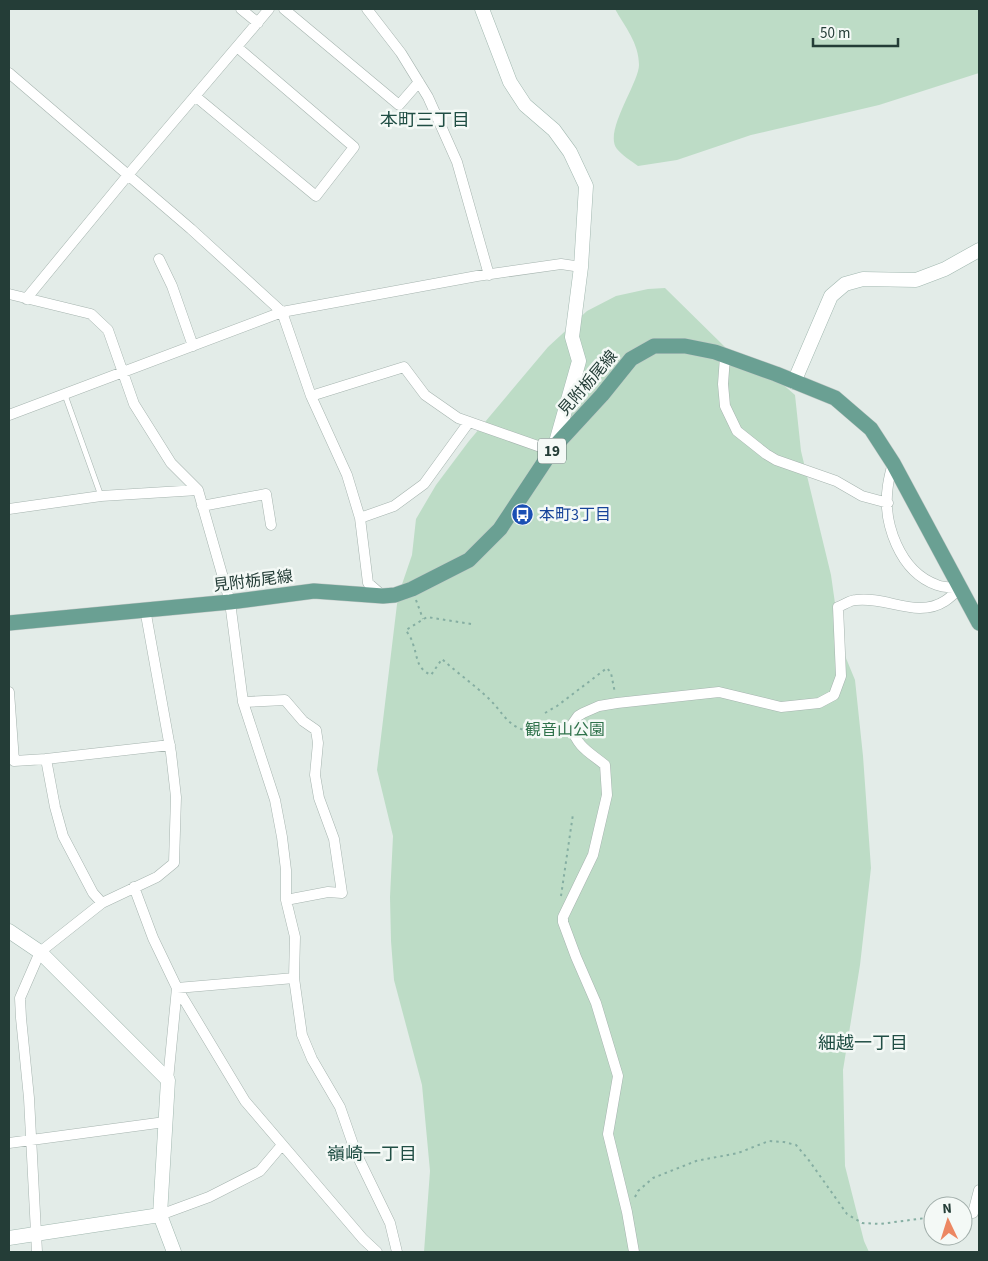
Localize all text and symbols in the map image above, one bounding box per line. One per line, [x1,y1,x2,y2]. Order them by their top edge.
scale bar [813,15,898,47]
text: 50 m [820,23,850,44]
district label: 本町三丁目 [380,108,470,133]
street label: 見附栃尾線 [553,346,623,420]
road number: 19 [538,438,566,464]
bus stop icon: 本町3丁目 [511,503,535,527]
place label: 本町3丁目 [539,504,611,526]
street label: 見附栃尾線 [212,565,294,597]
park label: 観音山公園 [525,719,605,741]
district label: 細越一丁目 [818,1031,908,1056]
district label: 嶺崎一丁目 [327,1142,417,1167]
north arrow [923,1196,973,1246]
text: N [942,1199,953,1219]

